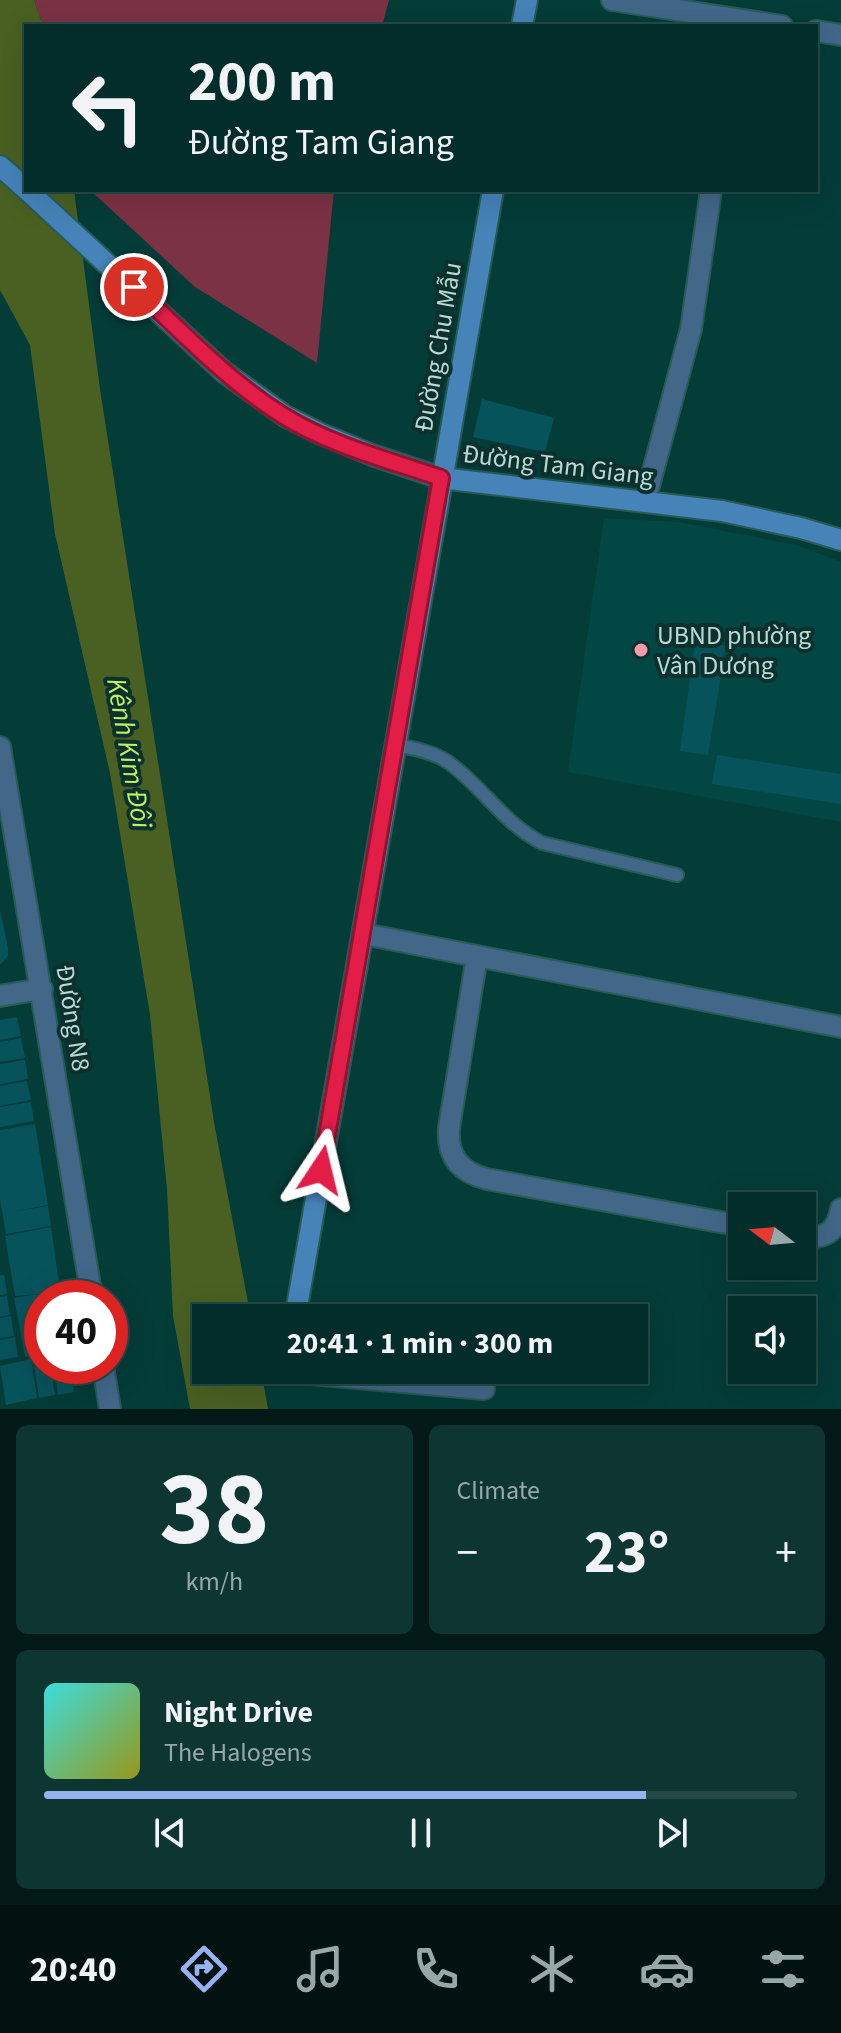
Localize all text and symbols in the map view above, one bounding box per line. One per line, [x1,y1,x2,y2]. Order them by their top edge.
text: 200 m [188,43,336,122]
icon: left [56,56,160,160]
text: Đường Tam Giang [188,117,454,168]
pin [100,253,168,321]
street label: Đường Chu Mẫu [405,259,471,435]
icon: arrive [112,265,156,309]
street label: Đường Tam Giang [460,435,656,495]
place label: UBND phường Vân Dương [657,617,811,684]
marker: UBND phường Vân Dương [632,641,650,659]
water label: Kênh Kim Đôi [96,675,162,832]
street label: Đường N8 [46,962,100,1074]
position arrow [279,1128,363,1212]
north arrow [728,1192,816,1280]
map controls [728,1192,816,1384]
speed limit sign: 40 [24,1280,128,1384]
button: sound [728,1296,816,1384]
text: 20:41 · 1 min · 300 m [287,1322,553,1365]
text: 38 [159,1437,269,1585]
text: Climate [457,1472,540,1509]
text: 23° [584,1511,669,1596]
text: − [457,1522,478,1585]
text: + [775,1522,797,1585]
text: km/h [185,1563,243,1600]
text: Night Drive [164,1691,313,1734]
text: The Halogens [164,1734,312,1771]
icon: previous [148,1811,192,1855]
icon: pause [399,1811,443,1855]
icon: next [650,1811,694,1855]
icon: directions [176,1941,232,1997]
icon: music [292,1941,348,1997]
icon: phone [408,1941,464,1997]
icon: climate [524,1941,580,1997]
icon: car [639,1941,695,1997]
icon: filters [755,1941,811,1997]
text: 20:40 [30,1944,117,1995]

